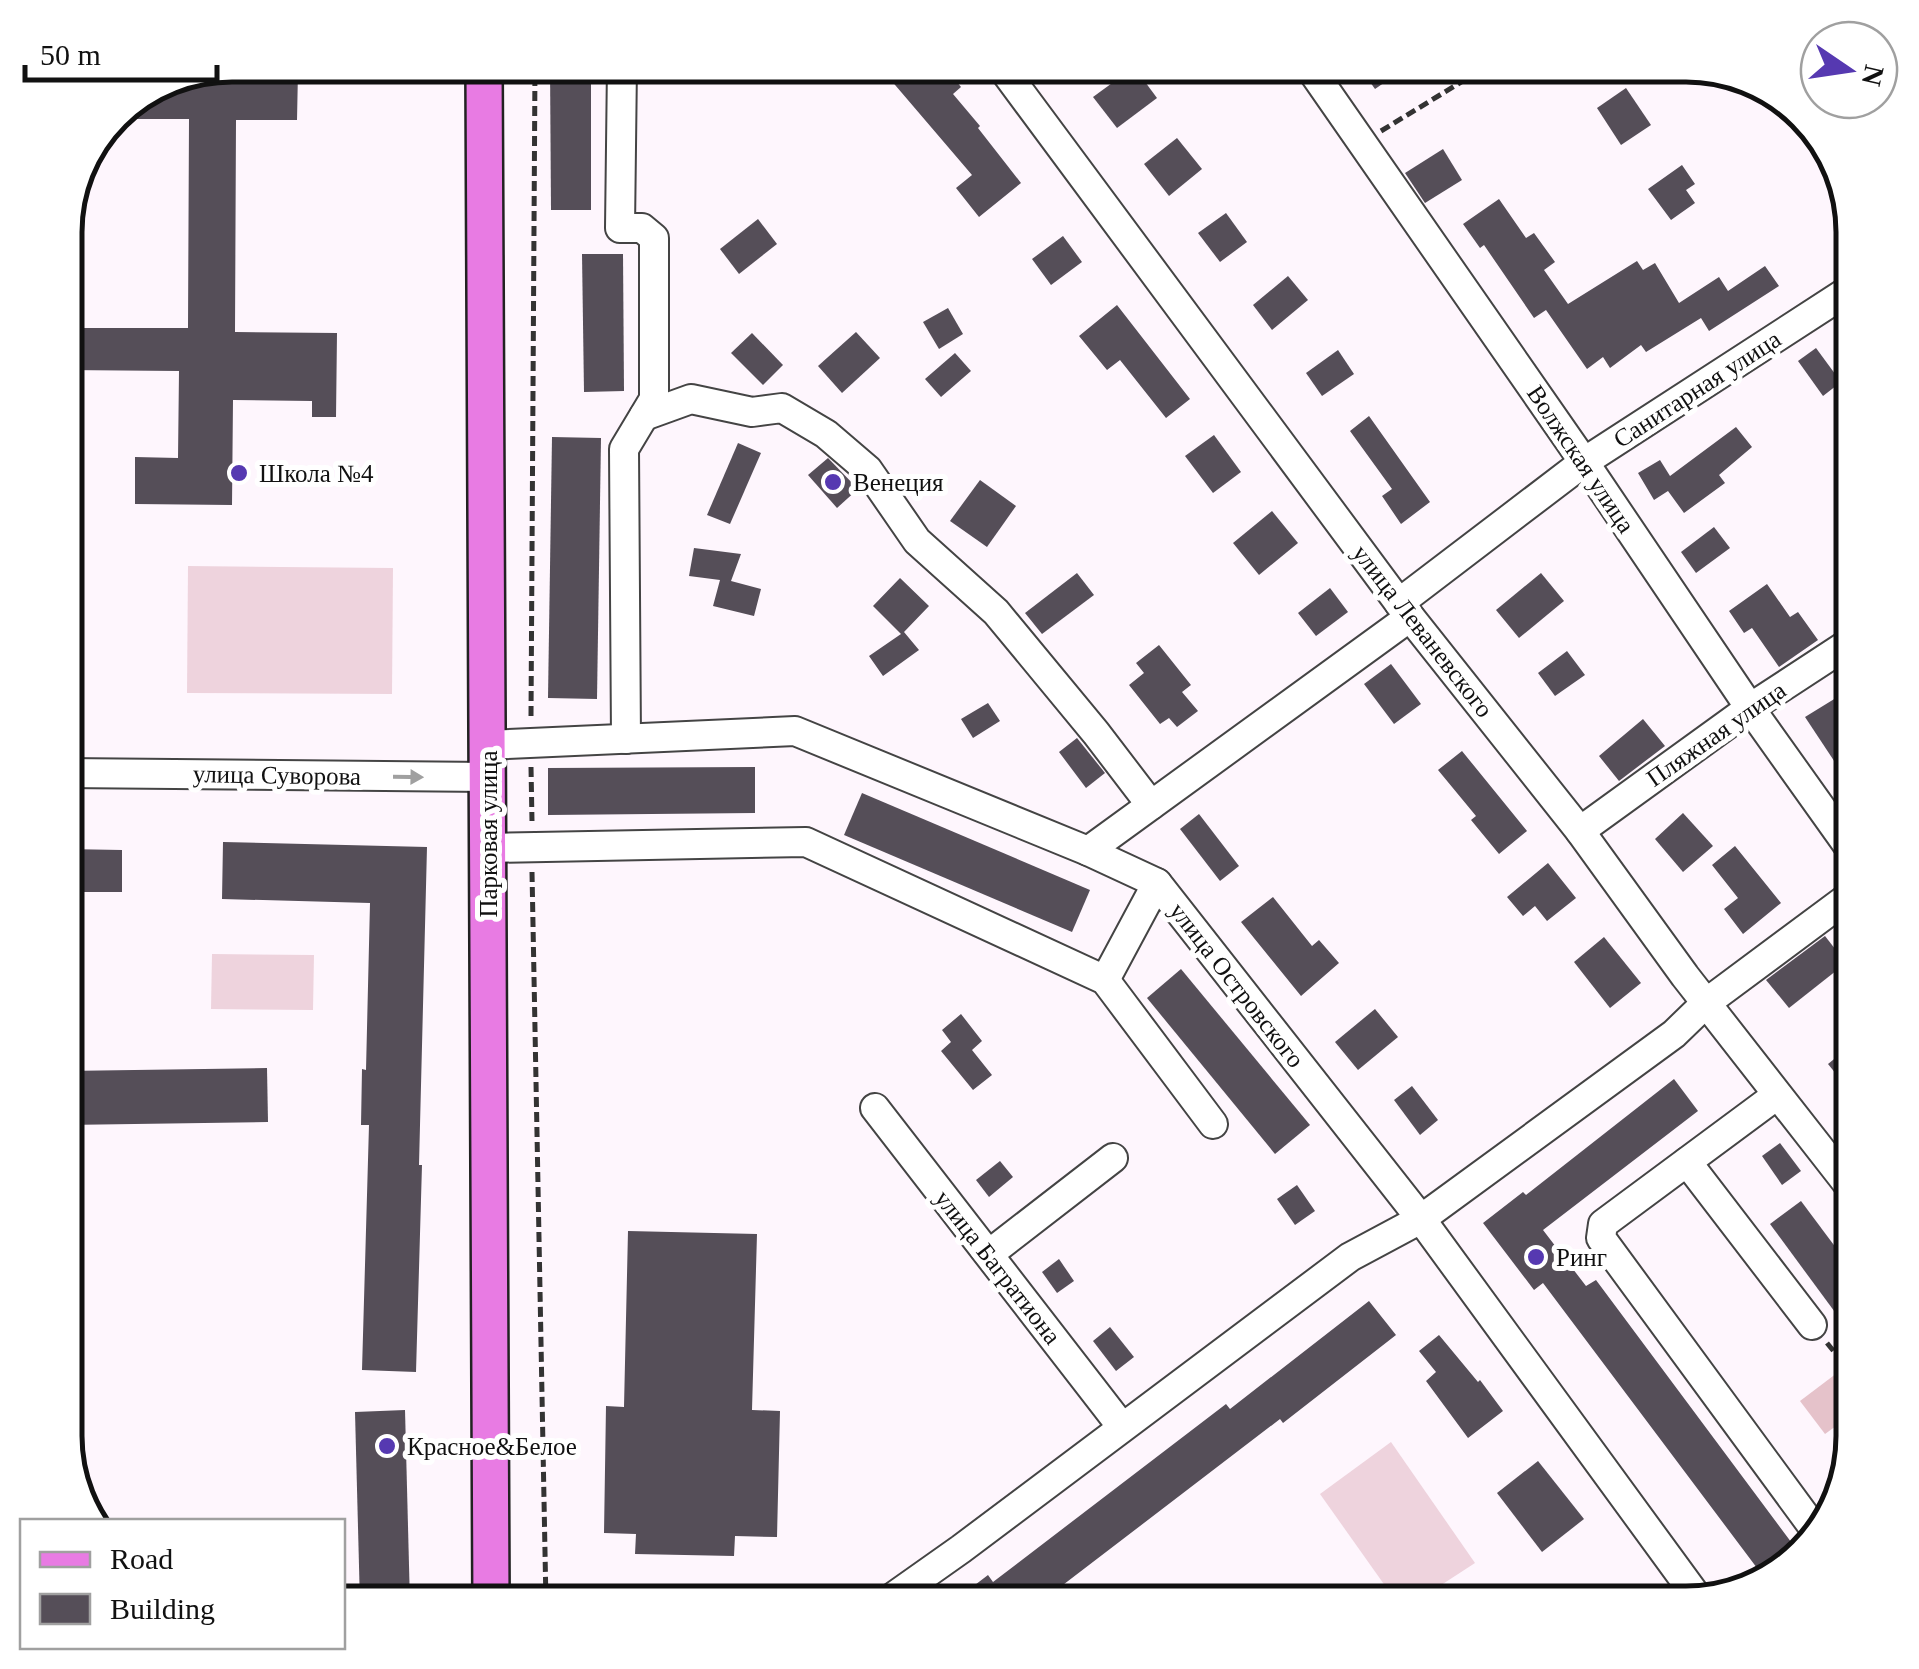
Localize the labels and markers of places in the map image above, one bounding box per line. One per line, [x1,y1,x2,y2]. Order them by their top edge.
place label: Школа №4 [259,460,374,487]
marker: Школа №4 [228,462,250,484]
place label: Венеция [853,469,944,496]
marker: Венеция [822,471,844,493]
place label: Ринг [1556,1244,1607,1271]
marker: Ринг [1525,1246,1547,1268]
place label: Красное&Белое [407,1433,577,1460]
marker: Красное&Белое [376,1435,398,1457]

